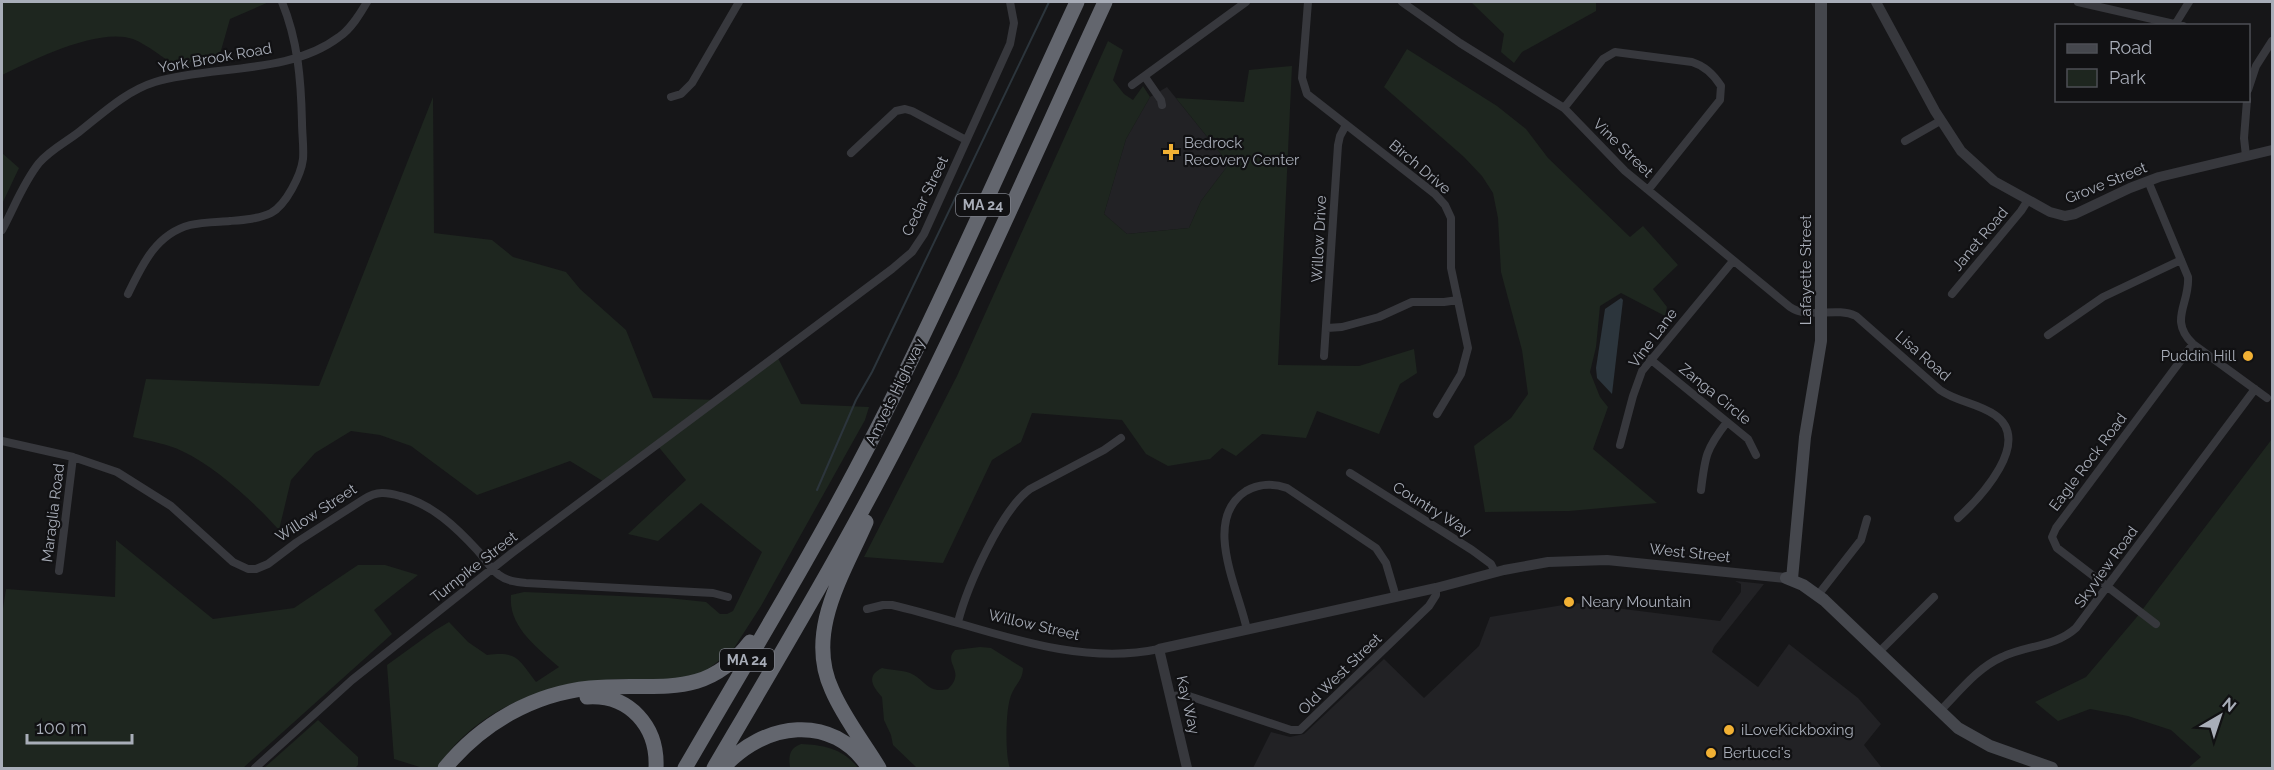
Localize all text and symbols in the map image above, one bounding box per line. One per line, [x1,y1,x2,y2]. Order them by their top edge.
legend [2055,24,2250,102]
text: Road [2109,37,2152,58]
street label: York Brook Road [157,39,273,77]
text: Park [2109,67,2146,88]
street label: Vine Street [1589,115,1657,181]
place label: Bedrock Recovery Center [1184,134,1300,169]
street label: Birch Drive [1386,136,1455,198]
marker: Bedrock Recovery Center [1162,143,1180,161]
street label: Cedar Street [898,153,952,239]
street label: Grove Street [2063,158,2149,208]
road number: MA 24 [956,194,1010,216]
street label: Willow Drive [1308,195,1330,283]
street label: Janet Road [1948,204,2012,274]
street label: Lafayette Street [1797,215,1815,325]
street label: Vine Lane [1625,305,1681,371]
street label: Lisa Road [1892,327,1954,385]
street label: Amvets Highway [861,336,929,448]
place label: Puddin Hill [2161,347,2237,365]
marker: Puddin Hill [2241,349,2255,363]
street label: Zanga Circle [1675,360,1755,429]
street label: Eagle Rock Road [2045,410,2131,514]
street label: Maraglia Road [38,463,68,563]
street label: Country Way [1389,478,1475,540]
street label: Willow Street [272,480,360,546]
street label: Skyview Road [2070,523,2142,611]
street label: Turnpike Street [427,528,521,606]
street label: West Street [1649,540,1731,566]
place label: Neary Mountain [1581,593,1691,611]
marker: Neary Mountain [1562,595,1576,609]
street label: Willow Street [987,606,1081,644]
street label: Old West Street [1294,630,1386,718]
road number: MA 24 [720,649,774,671]
street label: Kay Way [1173,674,1203,736]
north arrow [2190,686,2250,746]
text: N [2218,694,2240,716]
scale bar [27,707,132,745]
text: 100 m [36,717,87,738]
place label: iLoveKickboxing [1741,721,1854,739]
marker: iLoveKickboxing [1722,723,1736,737]
place label: Bertucci's [1723,744,1791,762]
marker: Bertucci's [1704,746,1718,760]

